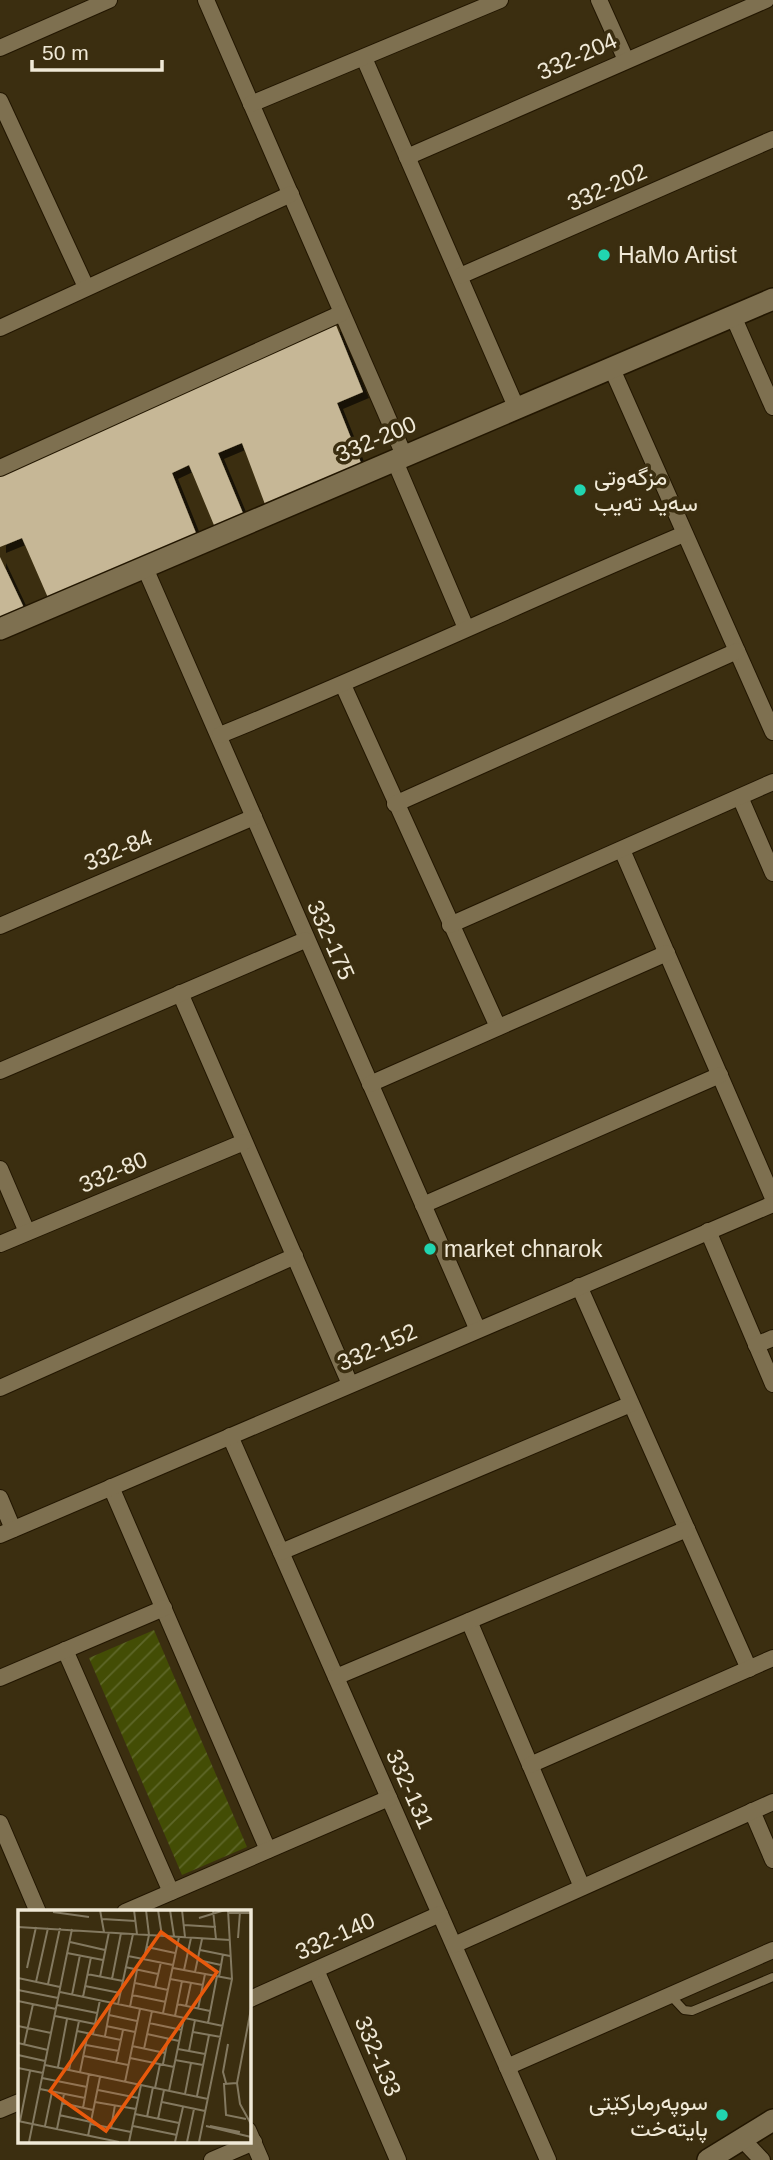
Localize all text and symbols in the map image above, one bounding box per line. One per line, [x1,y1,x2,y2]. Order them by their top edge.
street label: 332-204 [533,27,621,85]
scale bar [32,28,161,72]
text: 50 m [42,41,89,64]
street label: 332-202 [563,158,651,216]
place label: HaMo Artist [618,242,737,268]
marker: HaMo Artist [596,247,612,263]
street label: 332-200 [332,411,420,467]
place label: مزگەوتی سەید تەیب [594,464,698,516]
marker: مزگەوتی سەید تەیب [572,482,588,498]
street label: 332-84 [80,824,156,876]
street label: 332-175 [302,896,360,984]
street label: 332-80 [75,1146,151,1198]
place label: market chnarok [444,1236,603,1262]
marker: market chnarok [422,1241,438,1257]
street label: 332-152 [333,1318,421,1376]
street label: 332-131 [381,1745,439,1833]
street label: 332-140 [291,1907,379,1965]
inset map [18,1910,250,2142]
street label: 332-133 [350,2012,406,2100]
place label: سوپەرمارکێتی پایتەخت [589,2089,708,2144]
marker: سوپەرمارکێتی پایتەخت [714,2107,730,2123]

